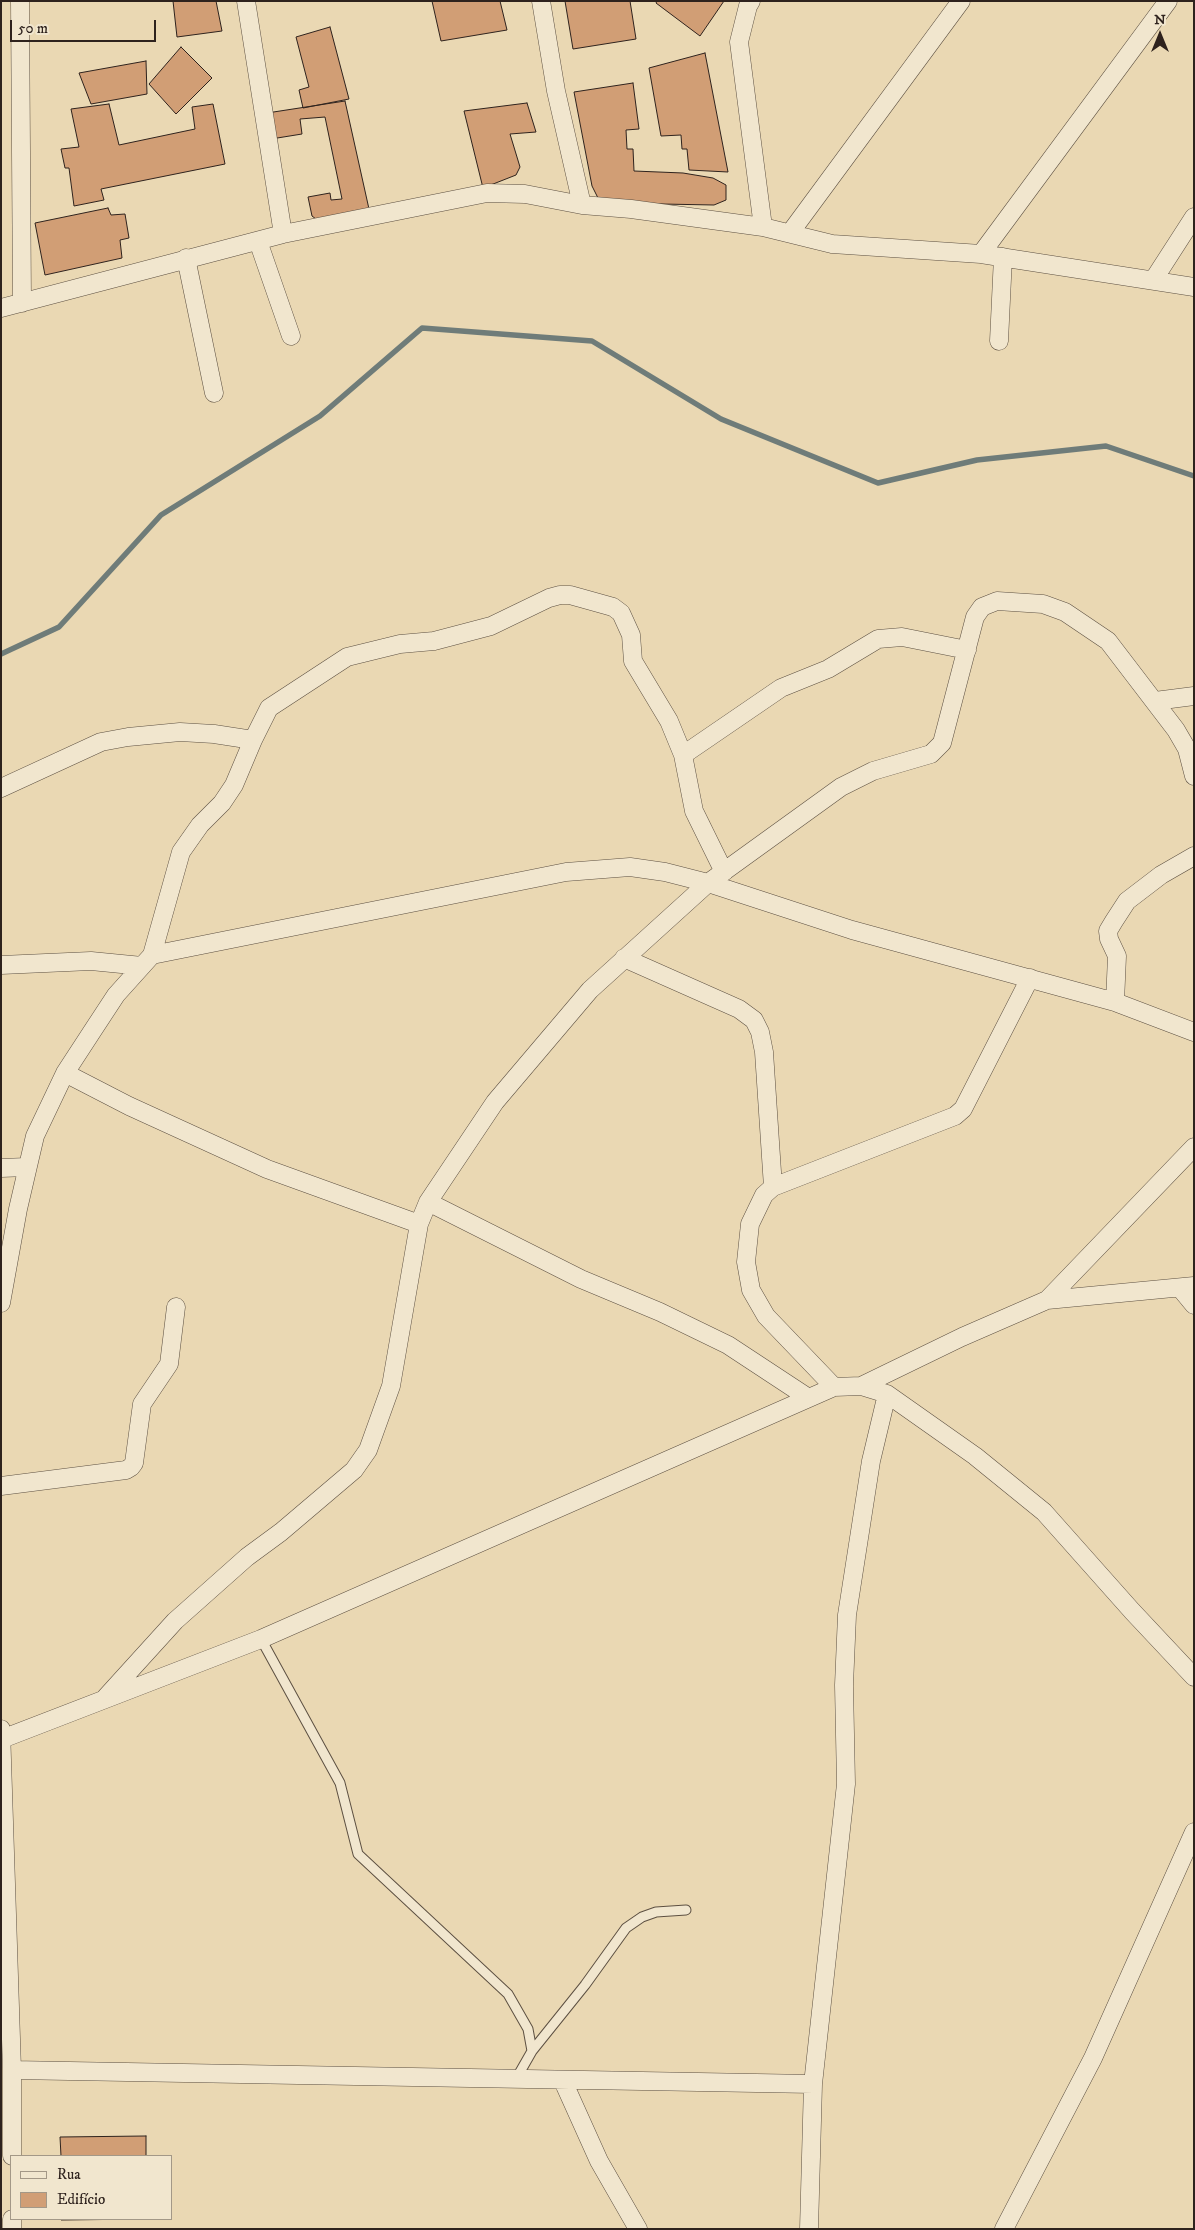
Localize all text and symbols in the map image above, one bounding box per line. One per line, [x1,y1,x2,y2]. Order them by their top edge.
scale bar [12,10,159,42]
north arrow [1135,10,1185,60]
text: N [1154,11,1166,29]
text: 50 m [18,19,48,38]
legend [10,2155,172,2220]
text: Rua [57,2165,81,2184]
text: Edifício [57,2190,105,2209]

